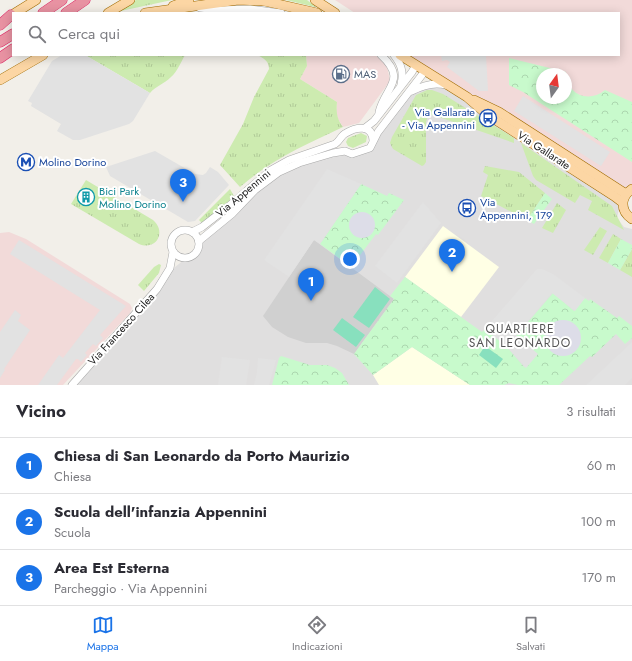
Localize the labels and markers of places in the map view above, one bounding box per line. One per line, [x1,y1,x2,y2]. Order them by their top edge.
fuel station icon: MAS [331,64,351,84]
place label: MAS [354,66,376,82]
place label: Via Gallarate - Via Appennini [402,104,475,133]
bus stop icon: Via Gallarate - Via Appennini [478,108,498,128]
metro station icon: Molino Dorino [16,152,36,172]
place label: Molino Dorino [39,154,106,170]
pin: 3 [170,169,196,202]
place label: Bici Park Molino Dorino [99,183,166,212]
building icon: Bici Park Molino Dorino [76,187,96,207]
place label: Via Appennini, 179 [480,194,552,223]
bus stop icon: Via Appennini, 179 [457,198,477,218]
pin: 2 [439,239,465,272]
pin: 1 [298,268,324,301]

